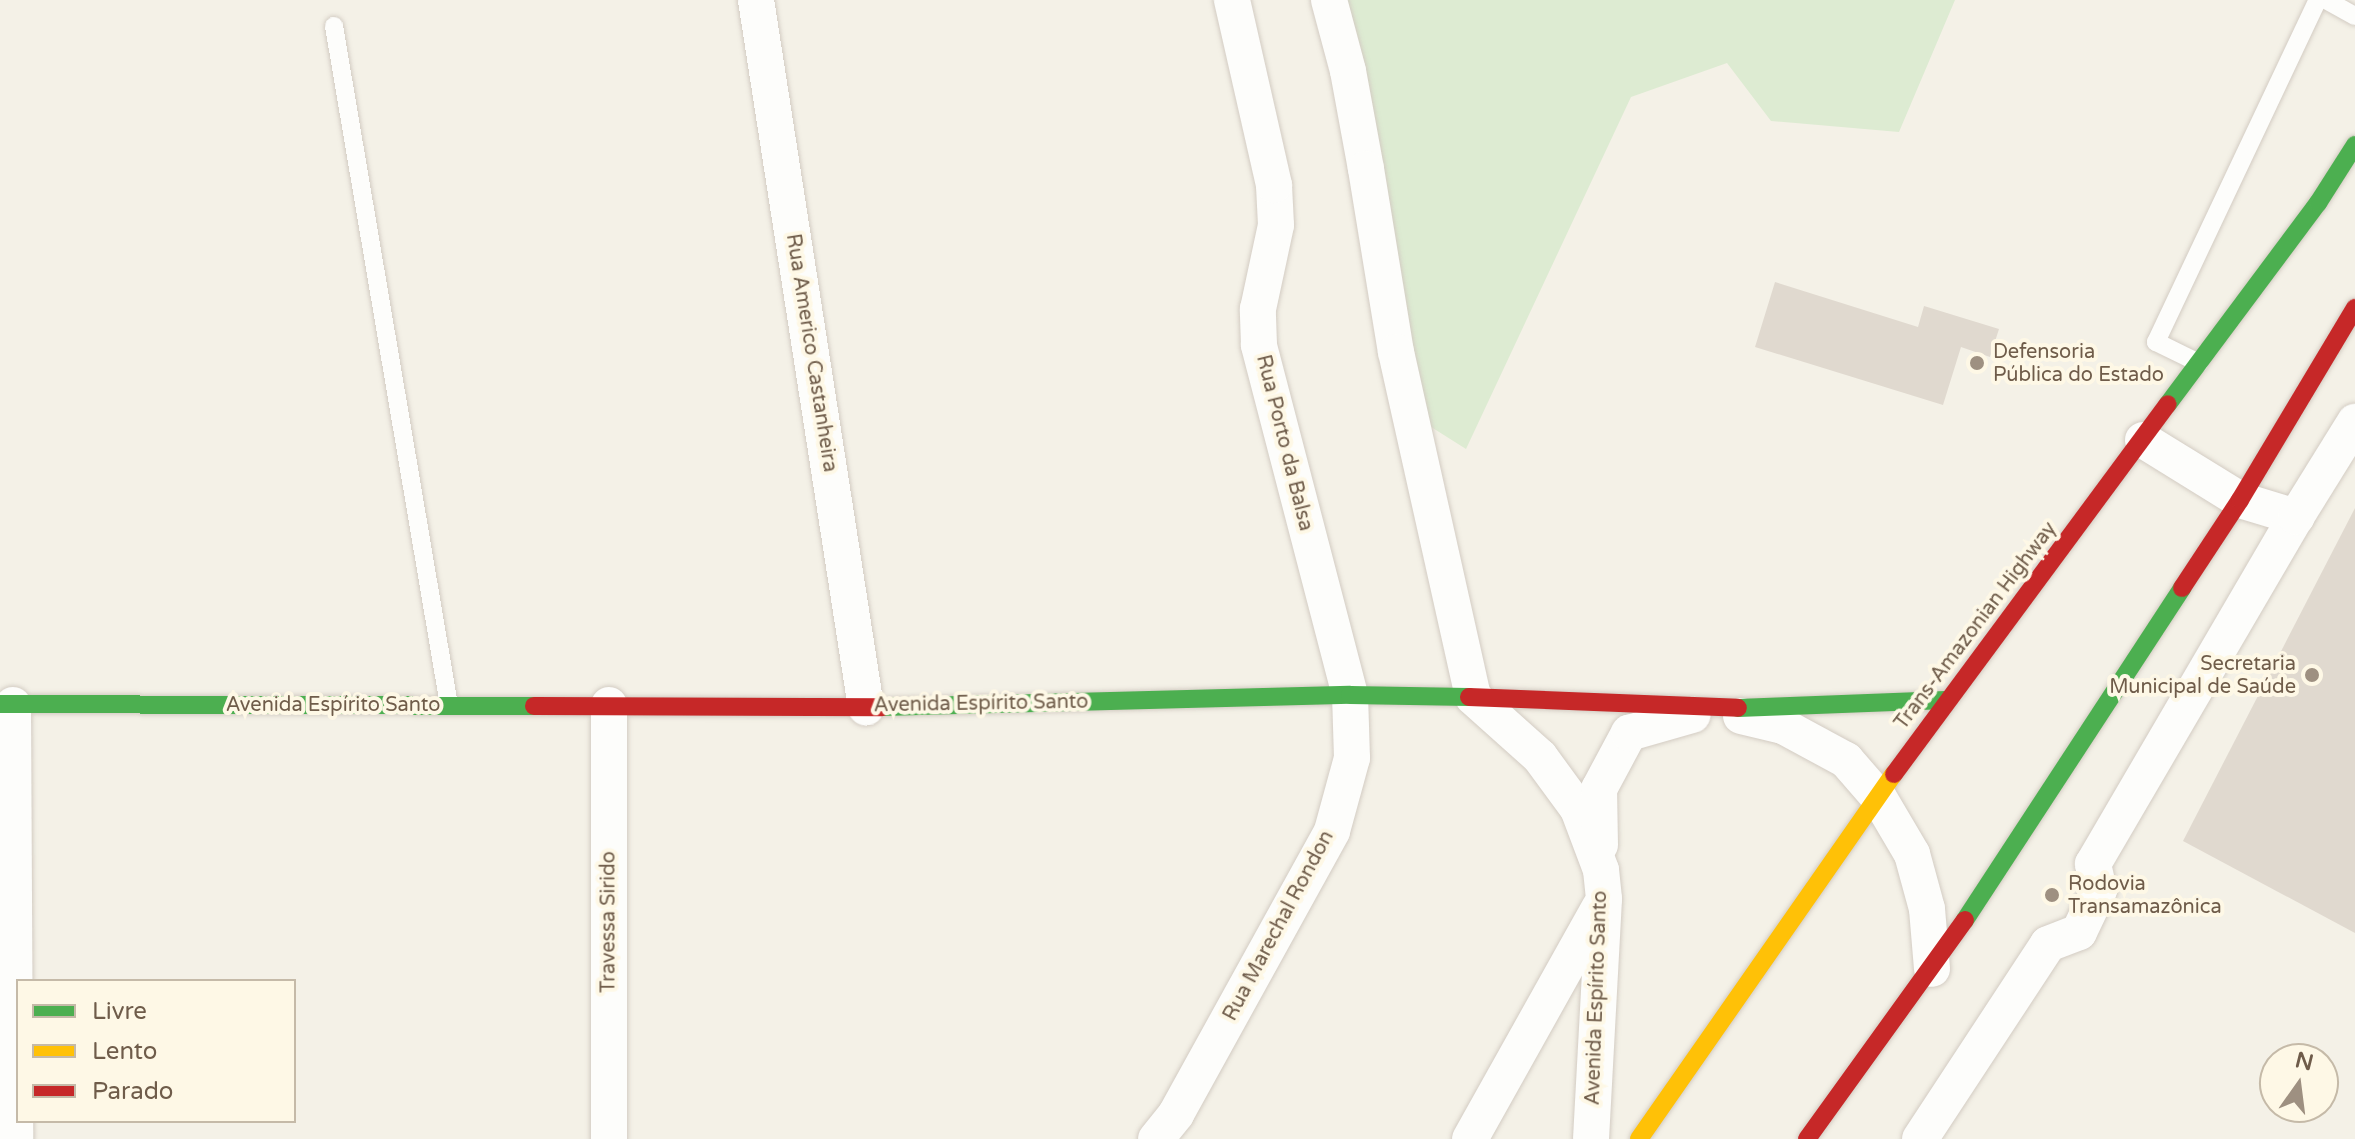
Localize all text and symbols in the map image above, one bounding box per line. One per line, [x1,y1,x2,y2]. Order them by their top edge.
street label: Rua Americo Castanheira [780,232,842,474]
place label: Defensoria Pública do Estado [1993,340,2164,387]
street label: Rua Porto da Balsa [1251,352,1317,534]
marker: Defensoria Pública do Estado [1968,354,1986,372]
street label: Trans-Amazonian Highway [1890,517,2062,735]
place label: Secretaria Municipal de Saúde [2109,652,2296,699]
marker: Secretaria Municipal de Saúde [2303,666,2321,684]
street label: Avenida Espírito Santo [873,690,1089,718]
street label: Avenida Espírito Santo [226,693,440,717]
street label: Rua Marechal Rondon [1219,827,1339,1025]
street label: Travessa Sirido [597,851,621,993]
place label: Rodovia Transamazônica [2068,872,2222,919]
marker: Rodovia Transamazônica [2043,886,2061,904]
street label: Avenida Espírito Santo [1581,890,1613,1106]
legend [16,979,296,1123]
text: Livre [92,997,147,1026]
text: Lento [92,1037,157,1066]
north arrow [2259,1043,2339,1123]
text: N [2293,1047,2316,1076]
text: Parado [92,1077,173,1106]

